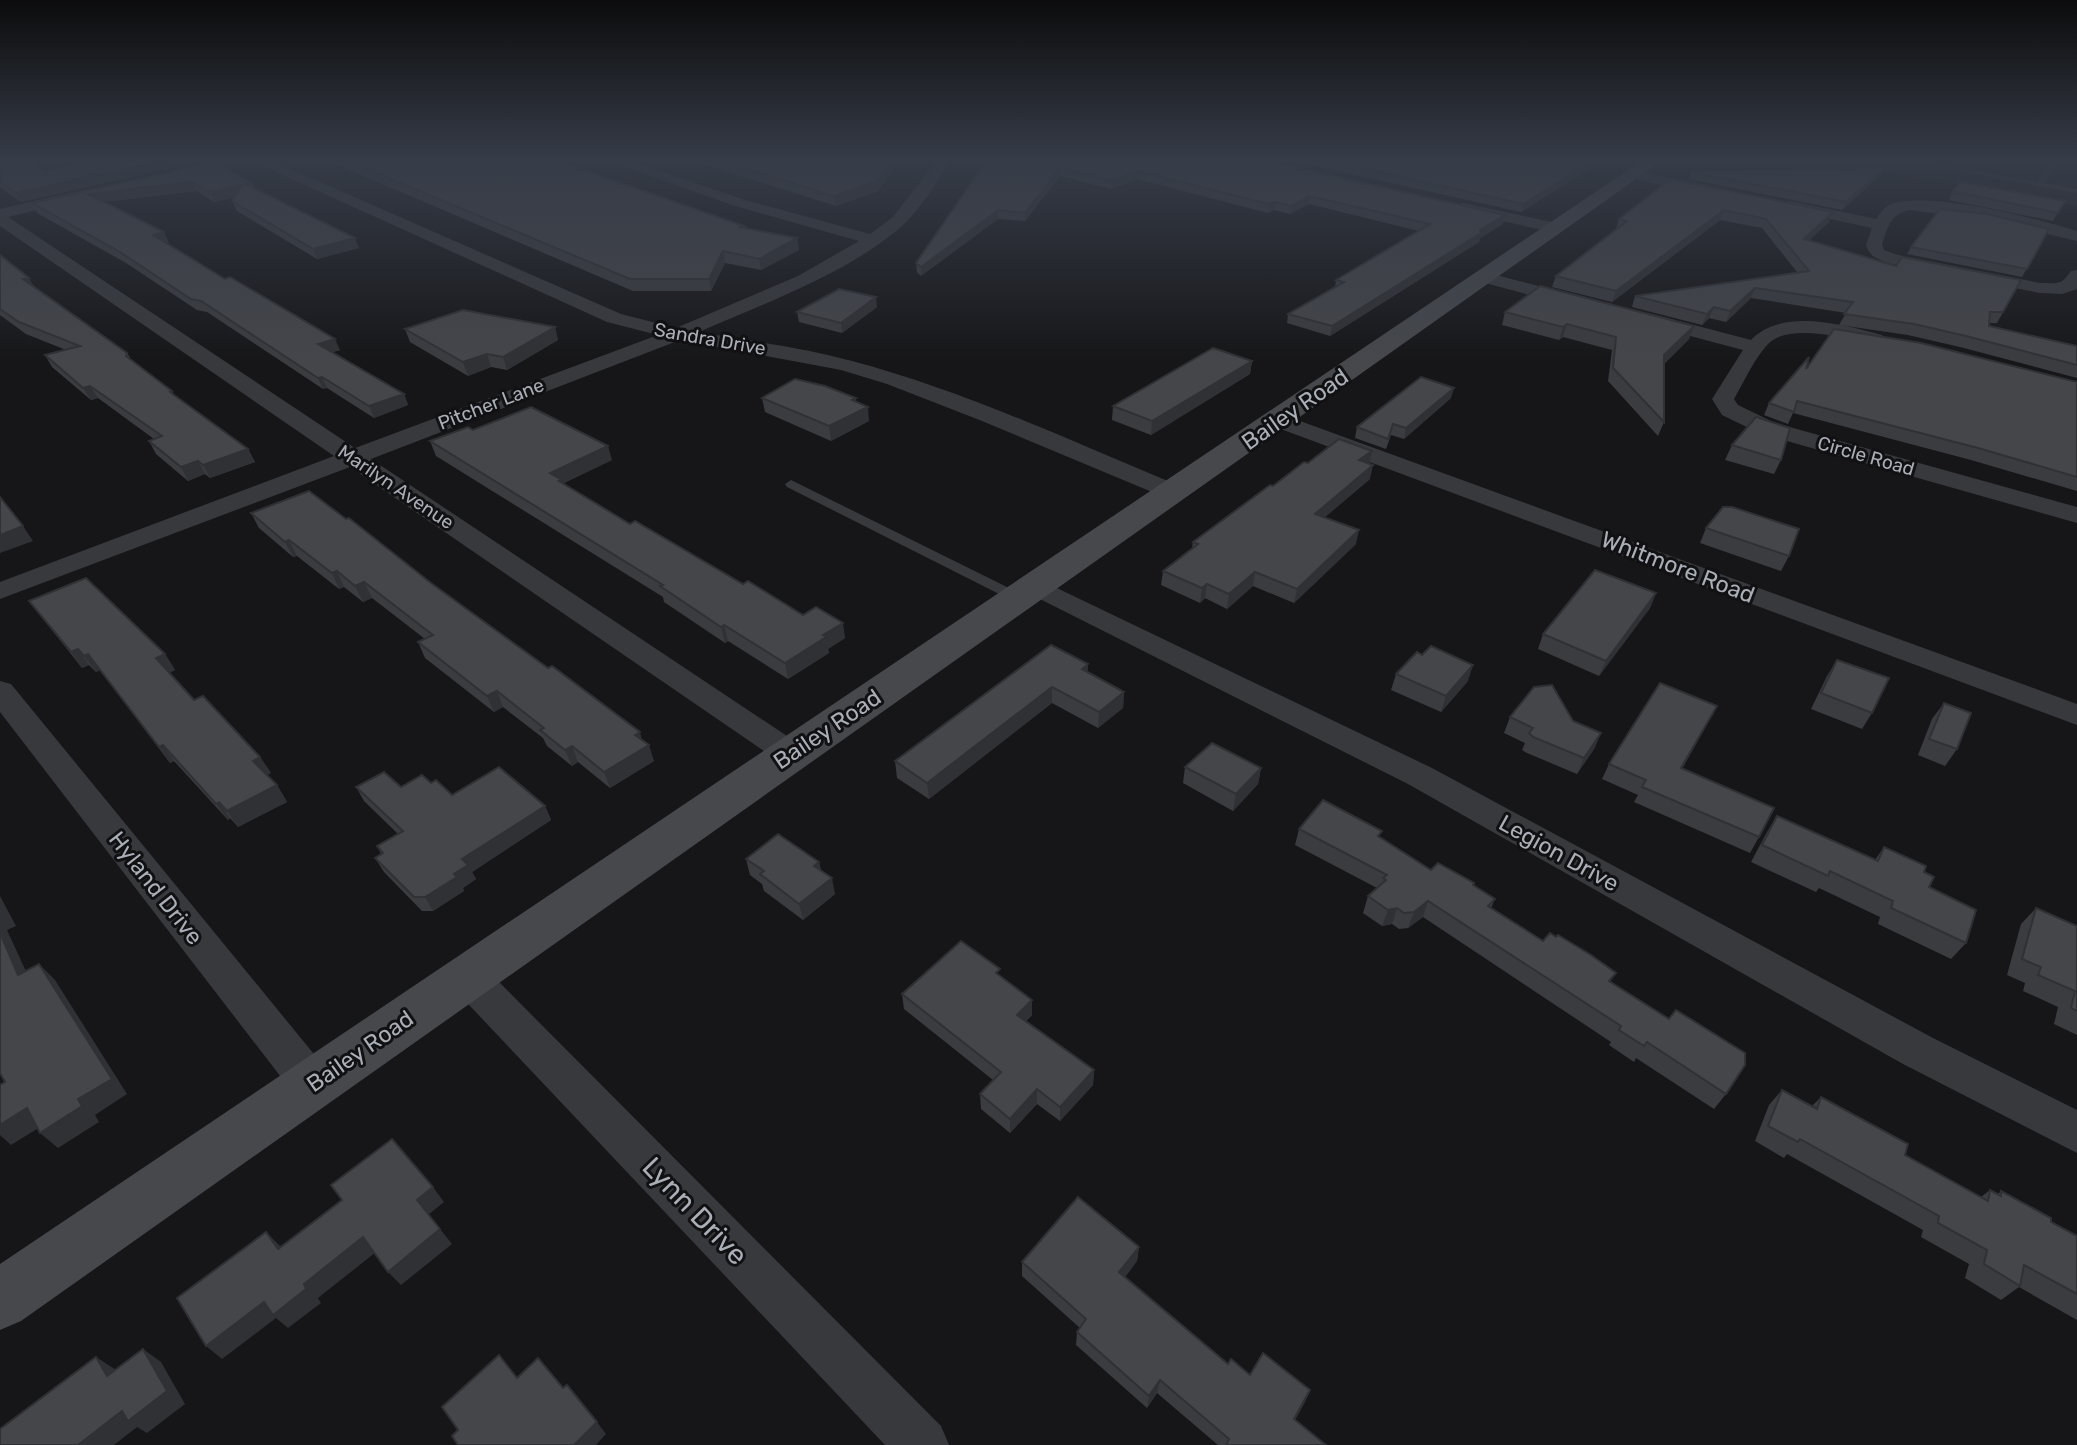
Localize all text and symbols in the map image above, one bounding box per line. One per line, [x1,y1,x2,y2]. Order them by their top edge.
street label: Sandra Drive [652,318,768,360]
street label: Bailey Road [1236,362,1354,456]
street label: Pitcher Lane [435,373,547,435]
street label: Circle Road [1815,431,1917,481]
street label: Marilyn Avenue [334,440,458,534]
street label: Whitmore Road [1597,525,1759,609]
street label: Bailey Road [768,683,886,775]
street label: Legion Drive [1494,809,1624,897]
street label: Hyland Drive [103,826,209,950]
street label: Bailey Road [301,1004,419,1098]
street label: Lynn Drive [636,1150,754,1272]

